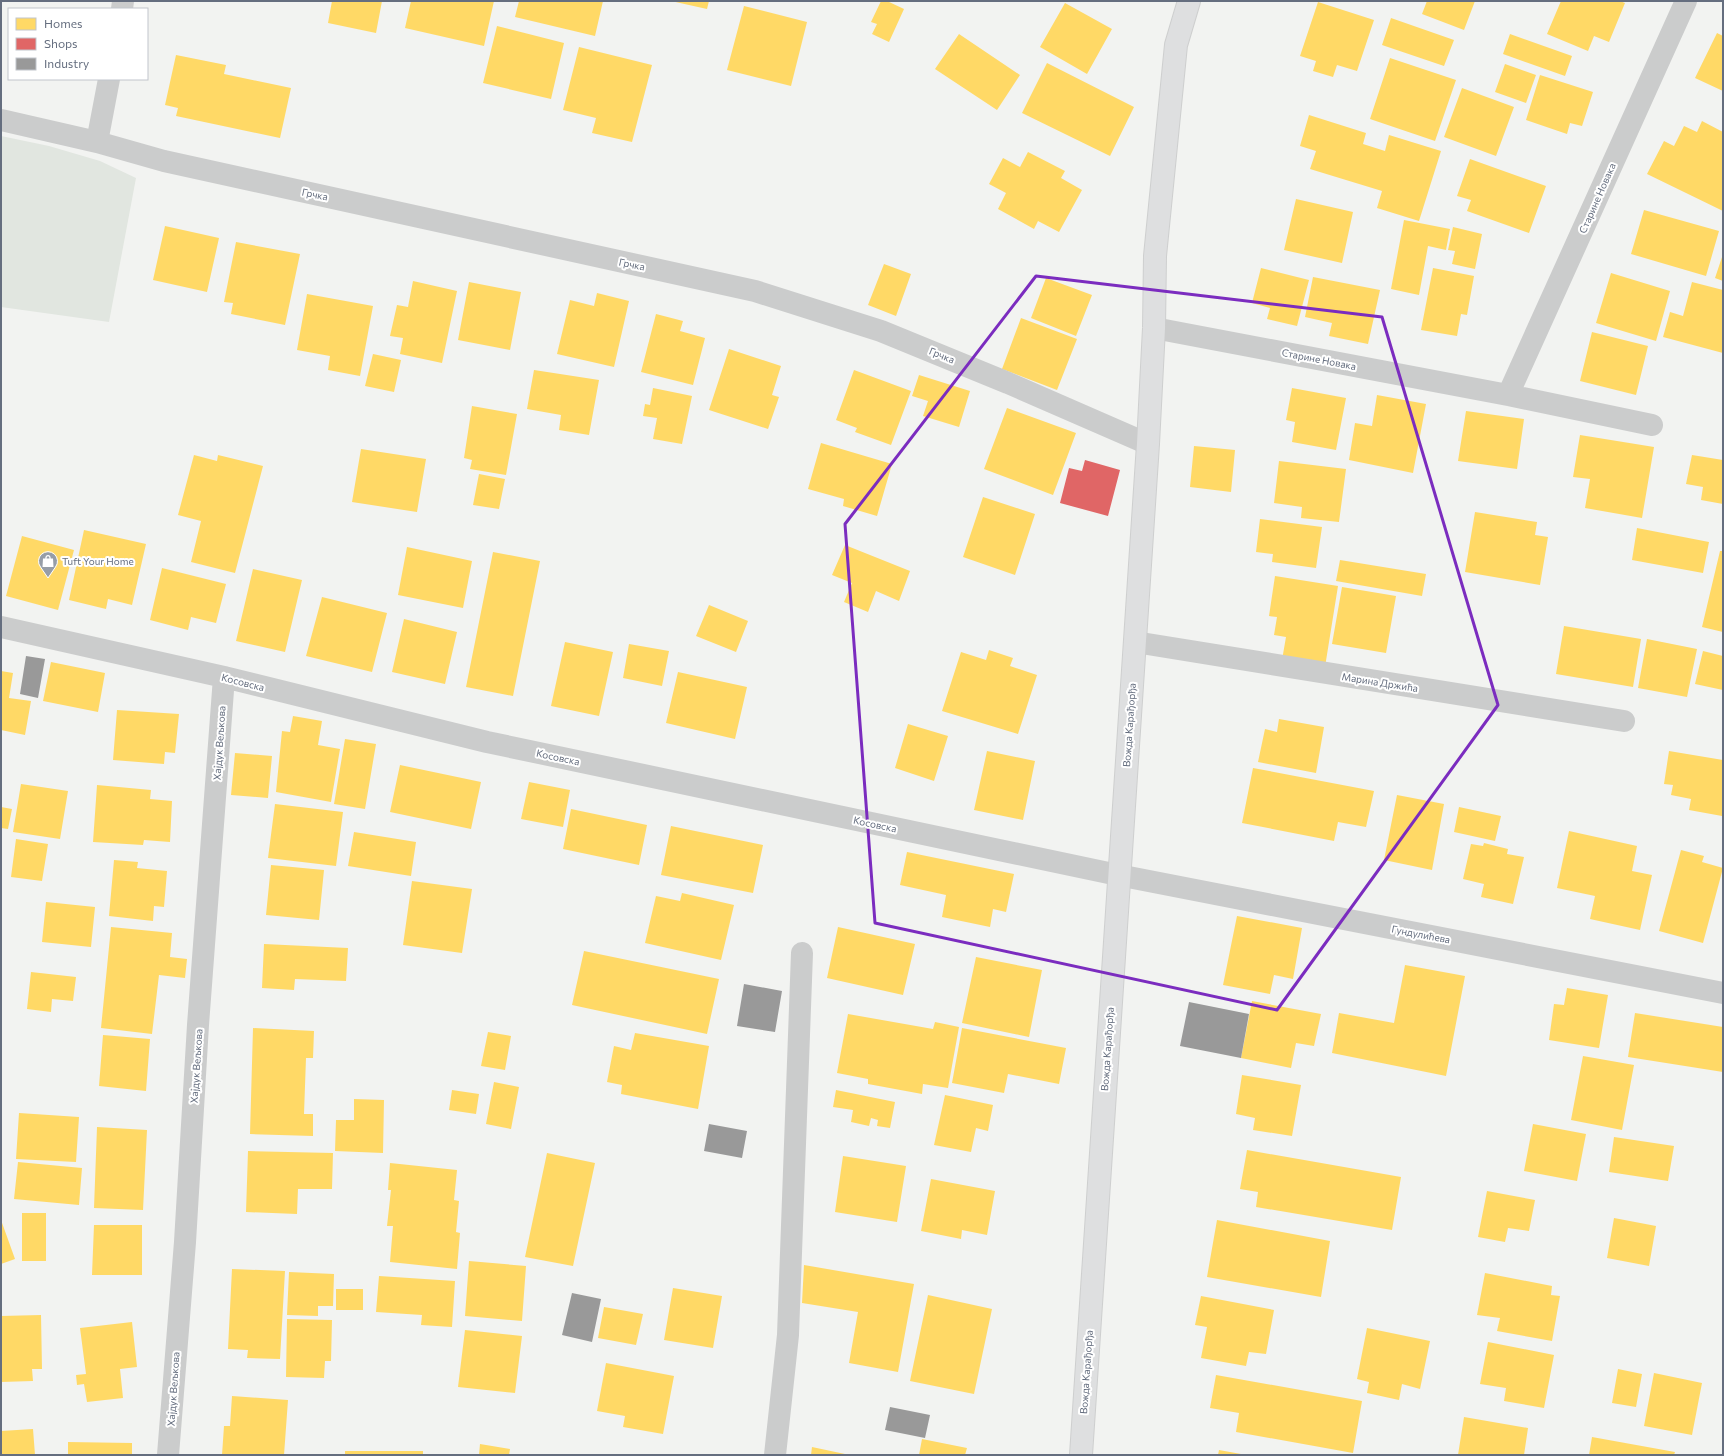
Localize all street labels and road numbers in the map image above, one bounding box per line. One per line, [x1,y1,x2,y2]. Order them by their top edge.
street label: Старине Новака [1576,161,1618,235]
street label: Грчка [301,185,329,203]
street label: Грчка [618,255,646,273]
street label: Грчка [927,344,957,366]
street label: Старине Новака [1281,346,1357,372]
street label: Марина Држића [1341,670,1419,694]
street label: Косовска [220,671,266,693]
street label: Вожда Карађорђа [1120,683,1138,767]
street label: Хајдук Вељкова [210,705,228,781]
street label: Косовска [535,747,581,767]
street label: Косовска [852,814,898,834]
street label: Гундулићева [1391,922,1451,946]
street label: Вожда Карађорђа [1098,1007,1116,1091]
street label: Хајдук Вељкова [187,1028,205,1104]
street label: Вожда Карађорђа [1077,1330,1095,1414]
street label: Хајдук Вељкова [164,1351,182,1427]

